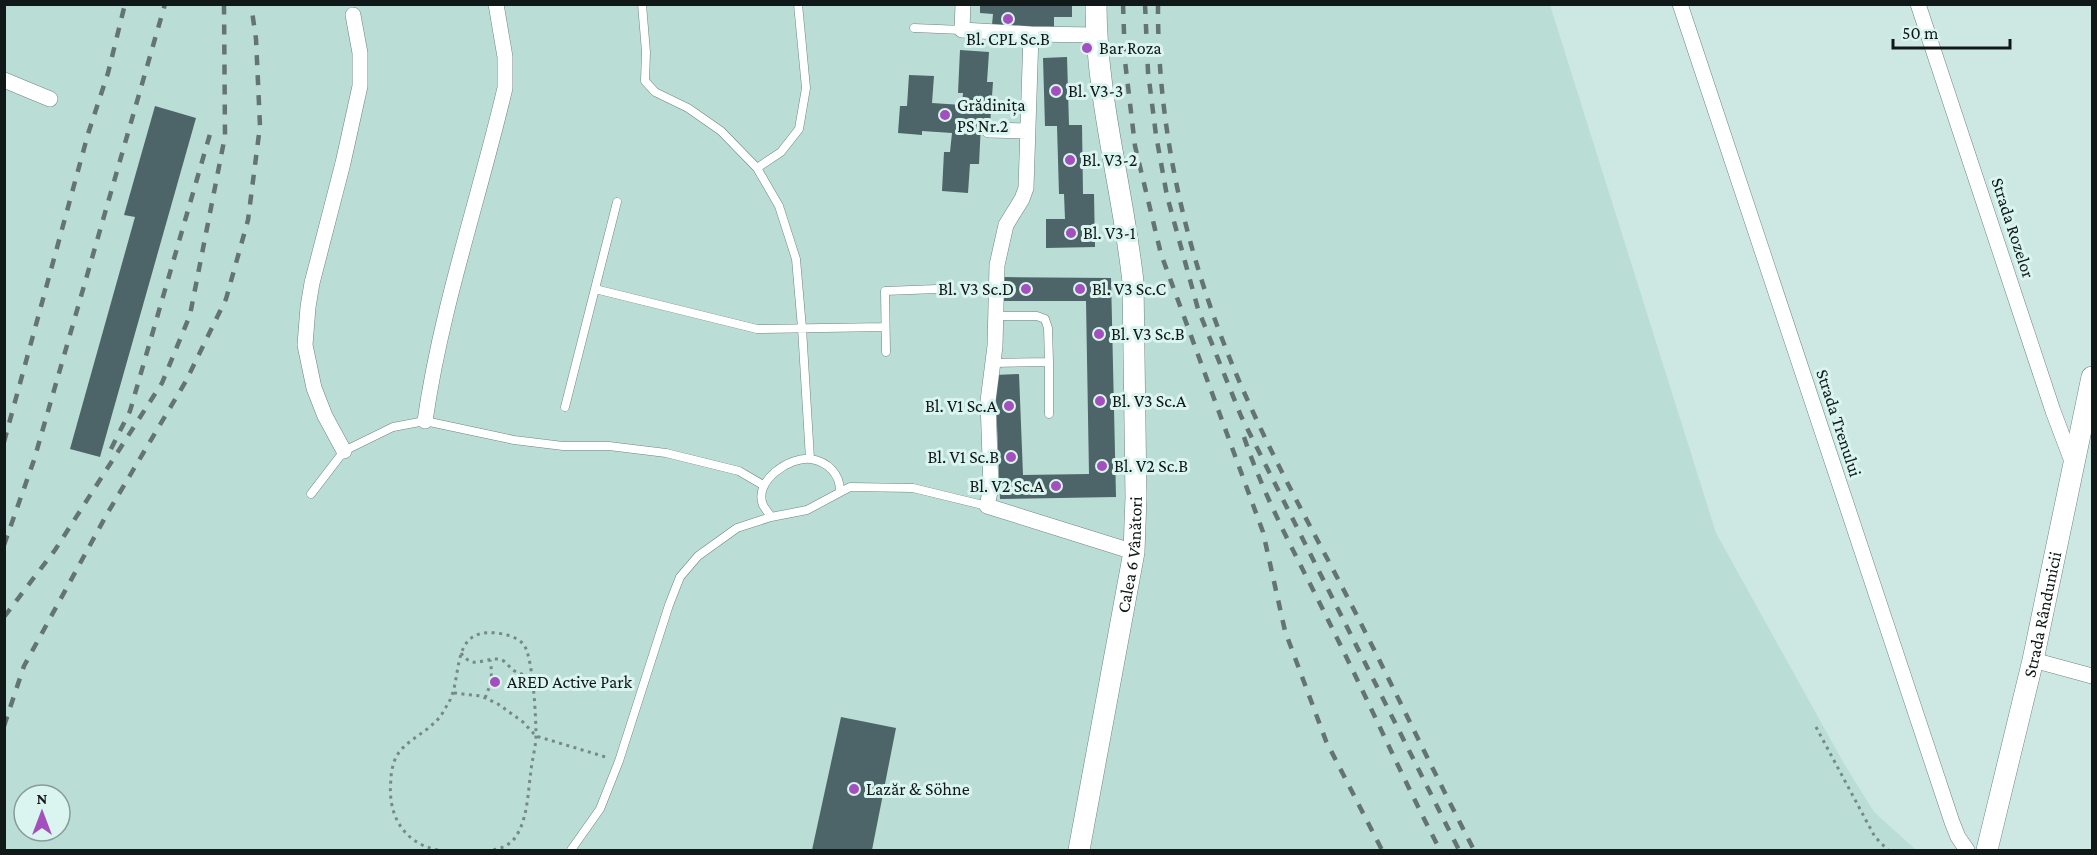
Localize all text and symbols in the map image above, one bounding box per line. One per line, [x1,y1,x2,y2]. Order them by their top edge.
marker: Bl. CPL Sc.B [1001,12,1015,26]
scale bar [1893,12,2010,50]
text: 50 m [1902,23,1939,43]
place label: Bl. CPL Sc.B [966,29,1050,49]
place label: Bar Roza [1099,38,1162,58]
marker: Bar Roza [1080,41,1094,55]
place label: Bl. V3-3 [1068,81,1123,101]
marker: Bl. V3-3 [1049,84,1063,98]
place label: Grădinița PS Nr.2 [957,95,1026,136]
marker: Grădinița PS Nr.2 [938,108,952,122]
place label: Bl. V3-2 [1082,150,1137,170]
marker: Bl. V3-2 [1063,153,1077,167]
street label: Strada Rozelor [1987,175,2039,281]
place label: Bl. V3-1 [1083,223,1136,243]
marker: Bl. V3-1 [1064,226,1078,240]
place label: Bl. V3 Sc.D [938,279,1014,299]
place label: Bl. V3 Sc.C [1092,279,1166,299]
marker: Bl. V3 Sc.D [1019,282,1033,296]
marker: Bl. V3 Sc.C [1073,282,1087,296]
place label: Bl. V3 Sc.B [1111,324,1185,344]
marker: Bl. V3 Sc.B [1092,327,1106,341]
street label: Strada Trenului [1812,367,1866,480]
place label: Bl. V3 Sc.A [1112,391,1187,411]
marker: Bl. V3 Sc.A [1093,394,1107,408]
place label: Bl. V1 Sc.A [925,396,998,416]
marker: Bl. V1 Sc.A [1002,399,1016,413]
place label: Bl. V1 Sc.B [927,447,999,467]
marker: Bl. V1 Sc.B [1004,450,1018,464]
place label: Bl. V2 Sc.B [1114,456,1188,476]
marker: Bl. V2 Sc.B [1095,459,1109,473]
place label: Bl. V2 Sc.A [969,476,1045,496]
marker: Bl. V2 Sc.A [1049,479,1063,493]
street label: Calea 6 Vânători [1113,496,1146,615]
street label: Strada Rândunicii [2019,549,2065,679]
place label: ARED Active Park [507,672,633,692]
marker: ARED Active Park [488,675,502,689]
place label: Lazăr & Söhne [866,779,970,799]
marker: Lazăr & Söhne [847,782,861,796]
north arrow [12,783,72,843]
text: N [37,790,48,807]

